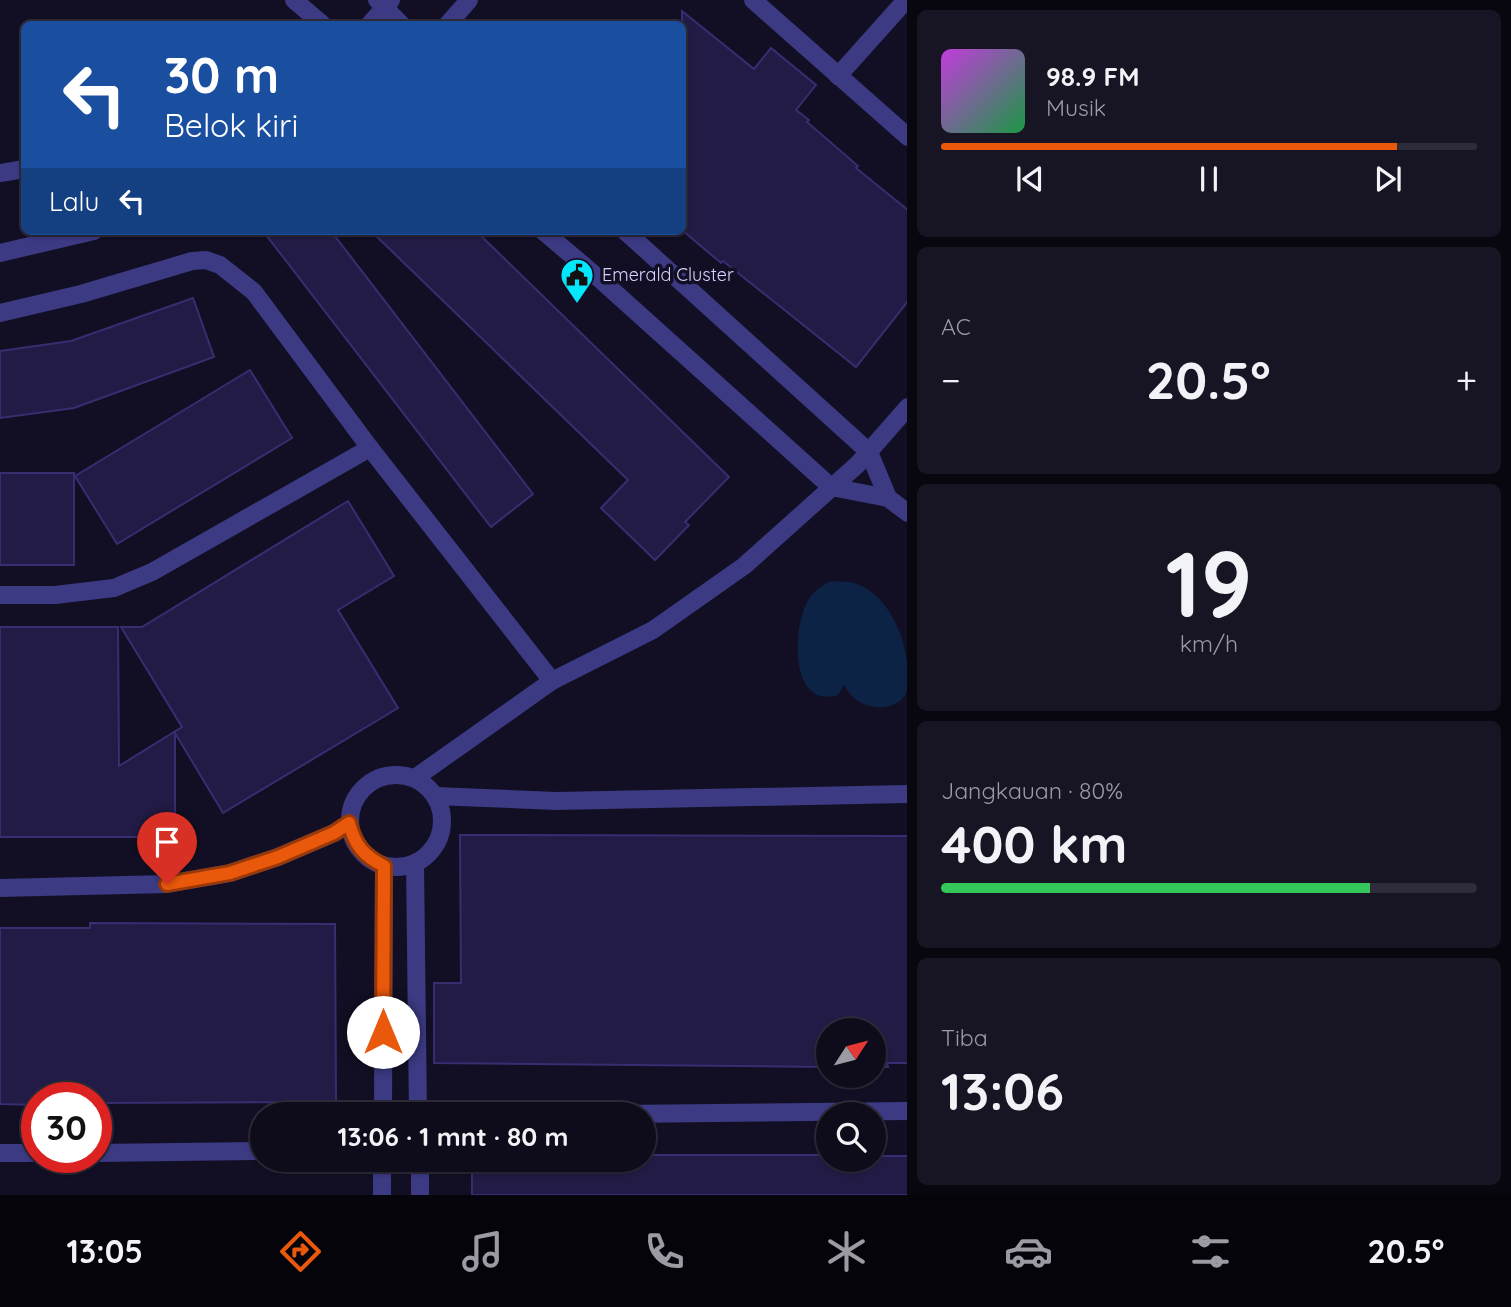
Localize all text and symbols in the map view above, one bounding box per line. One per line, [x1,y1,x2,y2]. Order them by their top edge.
text: 30 m [164,44,279,105]
icon: left [49,49,140,140]
text: 98.9 FM [1046,60,1139,93]
text: Musik [1046,93,1106,122]
text: Belok kiri [164,105,298,145]
icon: previous [1011,160,1049,198]
icon: pause [1190,160,1228,198]
icon: next [1369,160,1407,198]
icon: left [113,182,151,220]
text: Lalu [49,185,99,218]
public building icon: Emerald Cluster [558,256,596,305]
place label: Emerald Cluster [602,263,734,286]
text: AC [941,312,971,341]
text: 20.5° [1146,347,1271,412]
text: − [941,356,961,404]
text: + [1456,356,1477,404]
text: 19 [1165,526,1253,640]
text: km/h [1180,629,1238,658]
text: Jangkauan · 80% [941,776,1123,805]
text: 400 km [941,811,1128,876]
pin [137,812,197,884]
icon: arrive [148,823,186,861]
position arrow [346,995,420,1069]
north arrow [816,1018,886,1088]
map controls [816,1018,886,1172]
text: Tiba [941,1023,988,1052]
text: 13:06 [941,1058,1064,1123]
speed limit sign: 30 [21,1082,112,1173]
button: search [816,1102,886,1172]
text: 13:06 · 1 mnt · 80 m [337,1120,569,1153]
icon: directions [276,1227,325,1276]
icon: music [458,1227,507,1276]
icon: phone [640,1227,689,1276]
icon: climate [822,1227,871,1276]
icon: car [1004,1227,1053,1276]
icon: filters [1186,1227,1235,1276]
text: 13:05 [66,1231,143,1271]
text: 20.5° [1368,1231,1444,1271]

